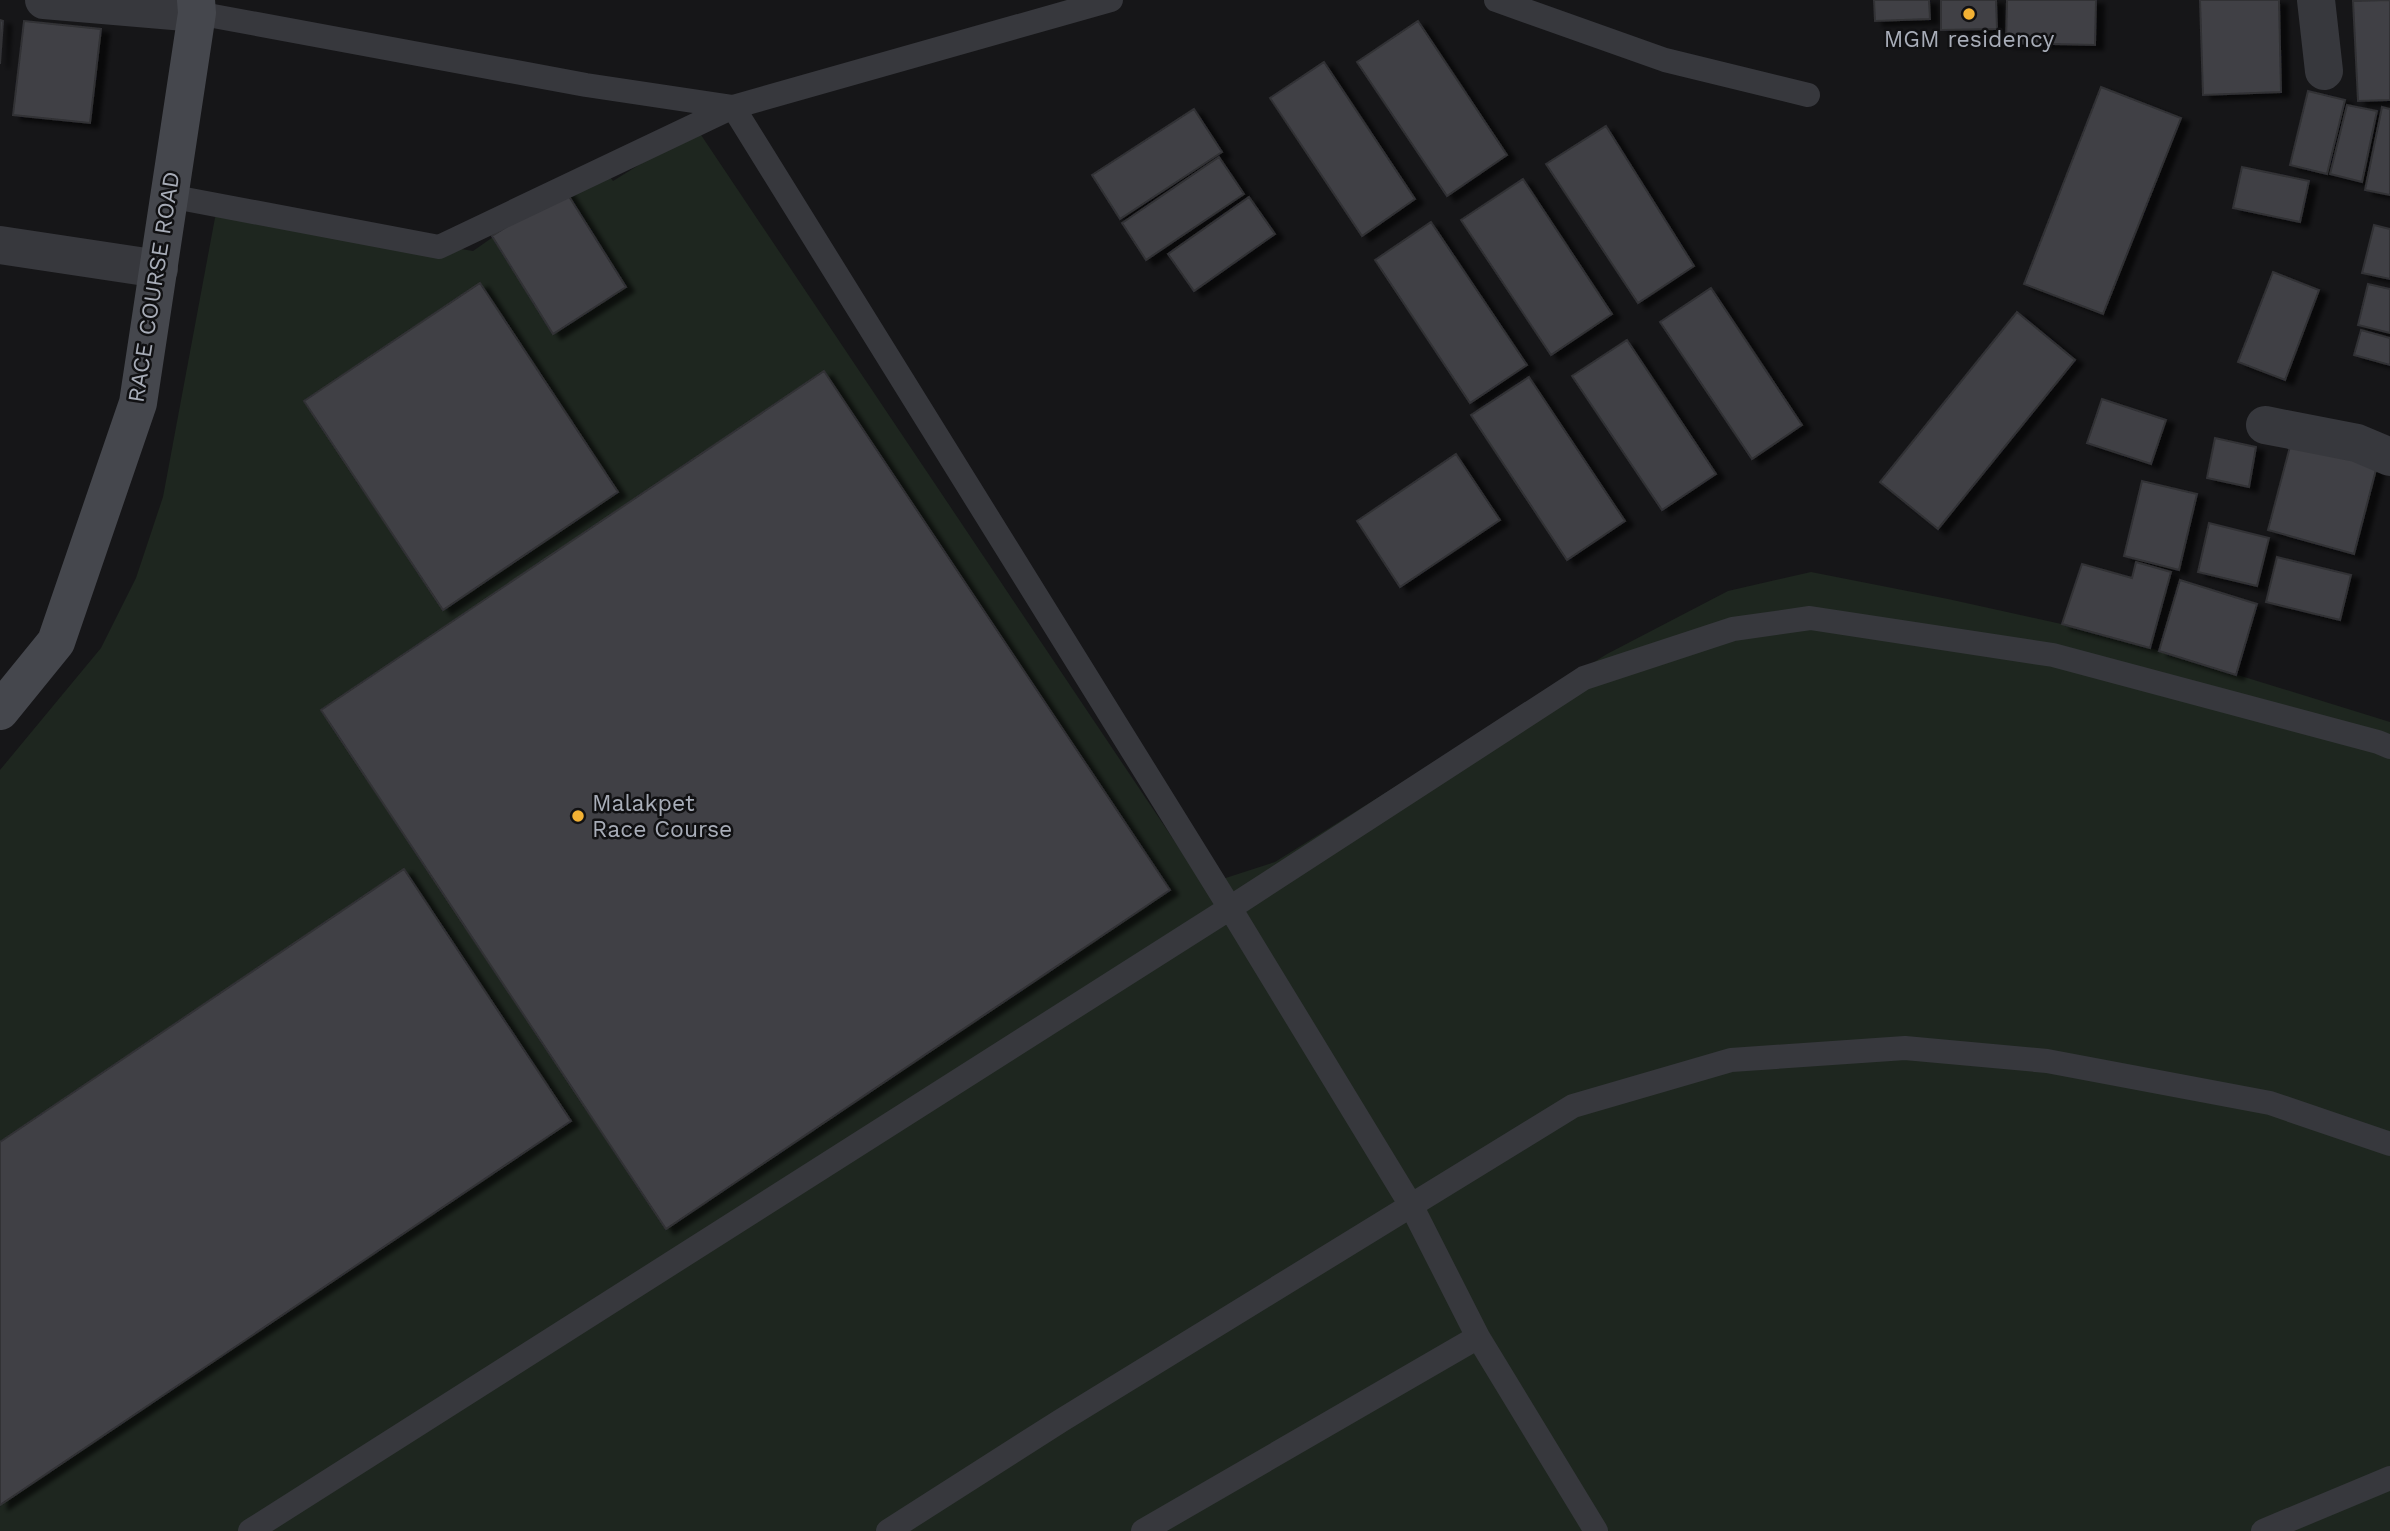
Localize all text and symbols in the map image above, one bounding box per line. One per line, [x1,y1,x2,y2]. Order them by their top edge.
marker: MGM residency [1961,6,1977,22]
place label: MGM residency [1884,26,2054,53]
street label: RACE COURSE ROAD [122,169,186,405]
place label: Malakpet Race Course [592,790,732,843]
marker: Malakpet Race Course [570,808,586,824]

